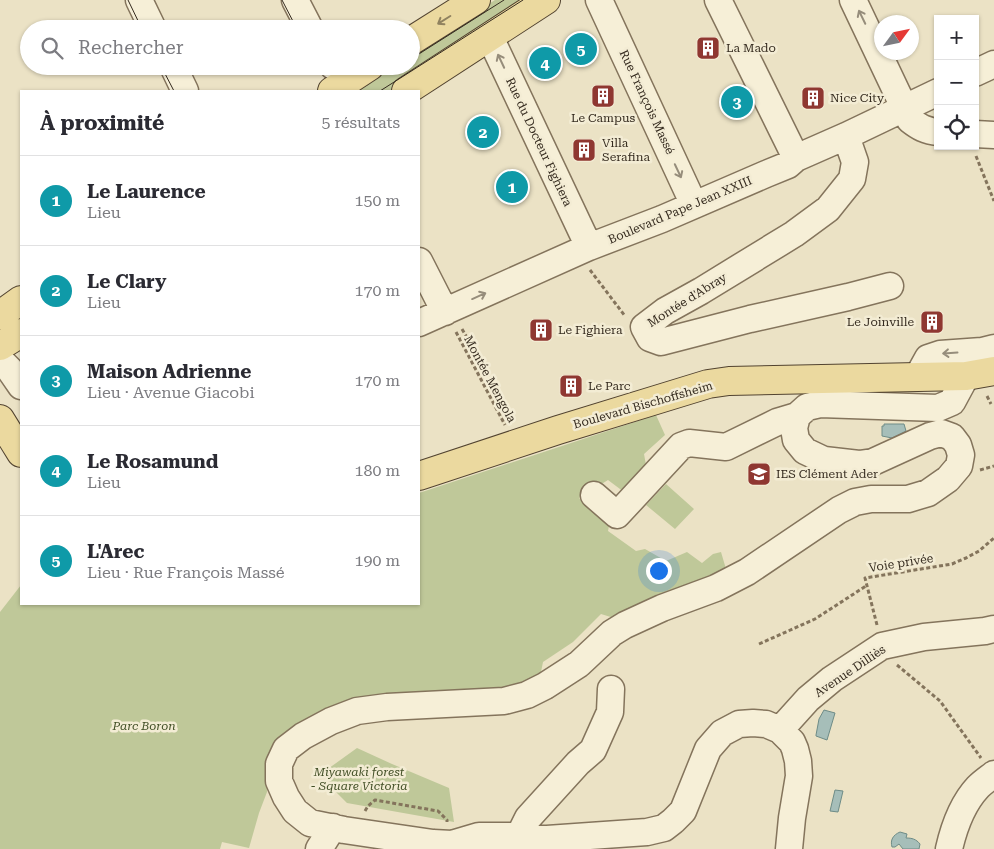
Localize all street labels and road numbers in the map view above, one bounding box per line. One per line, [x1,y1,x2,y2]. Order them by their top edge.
street label: Rue François Massé [617,47,678,157]
street label: Rue du Docteur Fighiera [503,75,575,209]
street label: Boulevard Pape Jean XXIII [606,173,754,247]
street label: Montée d'Abray [645,270,730,330]
street label: Montée Mengola [461,333,519,425]
street label: Boulevard Bischoffsheim [572,378,714,432]
street label: Voie privée [868,551,935,575]
street label: Avenue Dilliès [812,642,888,700]

